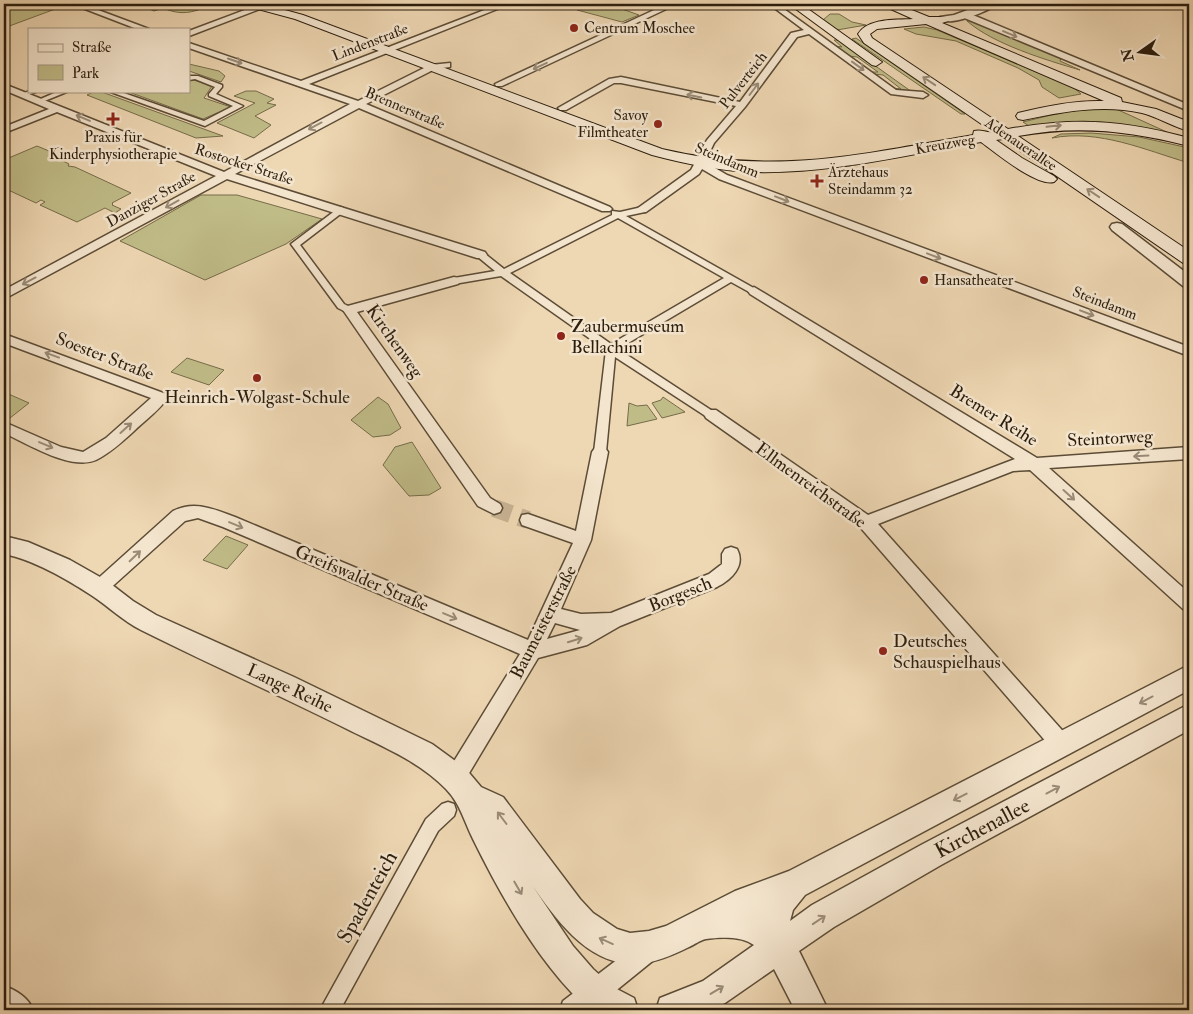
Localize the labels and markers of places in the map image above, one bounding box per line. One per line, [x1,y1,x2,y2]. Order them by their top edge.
place label: Centrum Moschee [584,19,695,38]
marker: Centrum Moschee [568,22,580,34]
place label: Savoy Filmtheater [577,106,648,142]
marker: Praxis für Kinderphysiotherapie [106,112,120,126]
marker: Savoy Filmtheater [652,118,664,130]
place label: Praxis für Kinderphysiotherapie [49,128,177,165]
place label: Ärztehaus Steindamm 32 [827,162,913,199]
marker: Ärztehaus Steindamm 32 [810,174,824,188]
place label: Hansatheater [934,271,1014,290]
marker: Hansatheater [918,274,930,286]
place label: Zaubermuseum Bellachini [571,315,684,359]
marker: Zaubermuseum Bellachini [555,330,567,342]
marker: Heinrich-Wolgast-Schule [251,372,263,384]
place label: Heinrich-Wolgast-Schule [164,386,350,409]
place label: Deutsches Schauspielhaus [893,630,1001,674]
marker: Deutsches Schauspielhaus [877,645,889,657]

